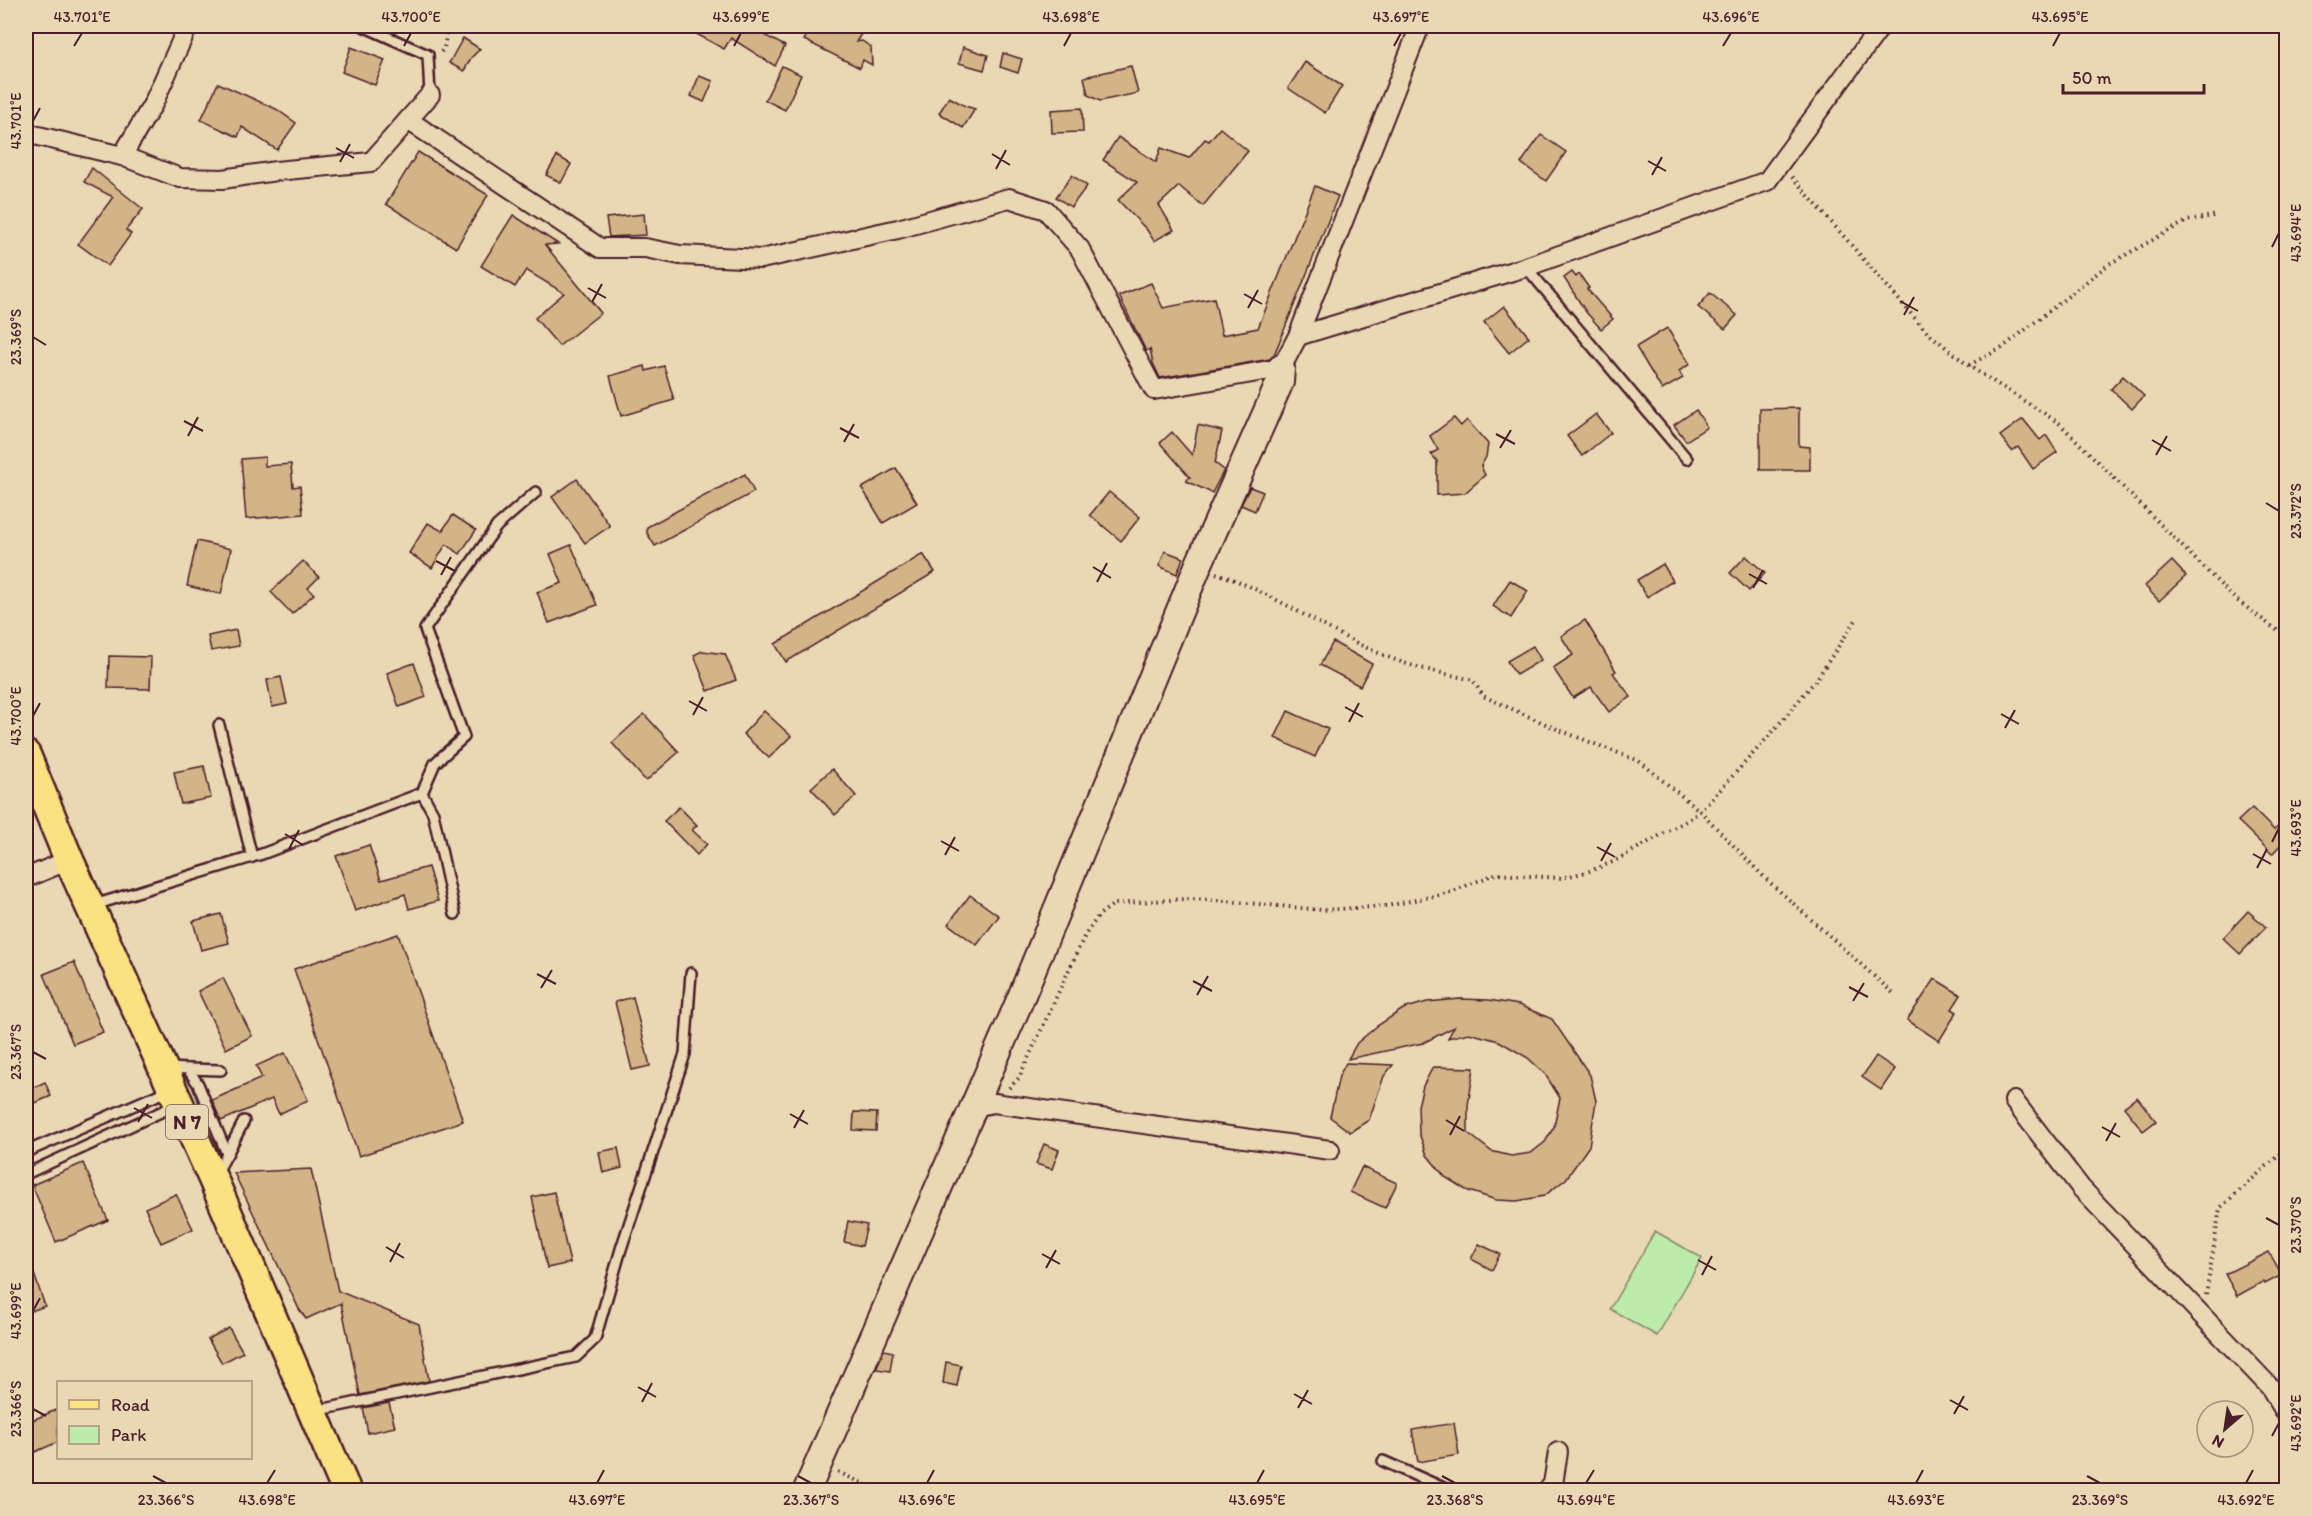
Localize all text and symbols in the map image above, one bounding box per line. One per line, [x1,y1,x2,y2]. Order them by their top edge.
text: 43.701°E [53,8,111,26]
text: 43.700°E [381,8,441,26]
text: 43.699°E [712,8,770,26]
text: 43.698°E [1042,8,1100,26]
text: 43.697°E [1373,8,1429,26]
text: 43.696°E [1702,8,1760,26]
text: 43.695°E [2031,8,2089,26]
scale bar [2063,57,2204,95]
text: 50 m [2072,67,2112,89]
text: 43.701°E [7,92,25,150]
text: 43.694°E [2287,204,2305,262]
text: 23.369°S [7,309,25,365]
text: 23.372°S [2287,483,2305,539]
text: 43.700°E [7,686,25,746]
text: 43.693°E [2287,799,2305,857]
text: 23.367°S [7,1024,25,1080]
road number: N 7 [166,1105,208,1139]
text: 23.370°S [2287,1196,2305,1254]
text: 43.699°E [7,1282,25,1340]
text: 23.366°S [7,1381,25,1437]
legend [57,1381,252,1459]
text: Road [111,1394,150,1416]
text: 43.692°E [2287,1394,2305,1452]
north arrow [2195,1399,2255,1459]
text: Park [111,1424,146,1446]
text: N [2209,1431,2227,1453]
text: 23.366°S [138,1491,194,1509]
text: 43.698°E [238,1491,296,1509]
text: 43.697°E [569,1491,625,1509]
text: 23.367°S [783,1491,839,1509]
text: 43.696°E [898,1491,956,1509]
text: 43.695°E [1228,1491,1286,1509]
text: 23.368°S [1427,1491,1483,1509]
text: 43.694°E [1557,1491,1615,1509]
text: 43.693°E [1887,1491,1945,1509]
text: 23.369°S [2072,1491,2128,1509]
text: 43.692°E [2217,1491,2275,1509]

